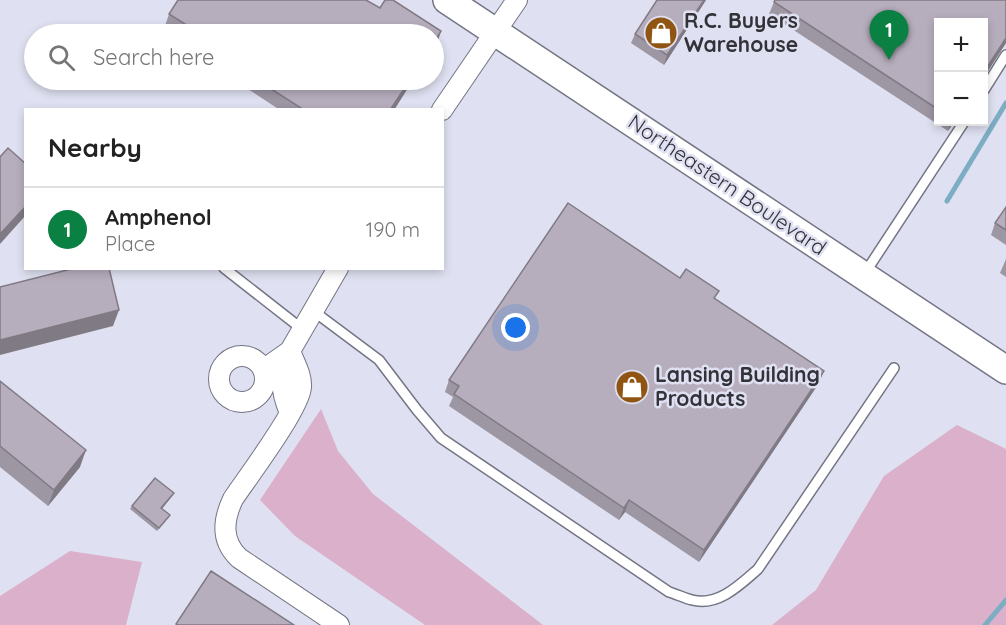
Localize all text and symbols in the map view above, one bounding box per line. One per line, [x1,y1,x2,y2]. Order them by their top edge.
place label: R.C. Buyers Warehouse [684,7,798,57]
pin: 1 [870,10,908,60]
shop icon: R.C. Buyers Warehouse [643,15,679,51]
map controls [934,18,988,126]
button: + [934,18,988,72]
search box [24,24,444,90]
icon: search [45,41,78,74]
text: Search here [93,43,214,71]
button: − [934,72,988,126]
street label: Northeastern Boulevard [624,108,832,260]
text: Nearby [48,131,142,164]
text: Amphenol [105,203,212,231]
text: 1 [64,217,71,242]
text: 190 m [366,217,420,242]
text: Place [105,231,155,256]
your location [501,313,530,342]
place label: Lansing Building Products [655,361,820,411]
shop icon: Lansing Building Products [614,369,650,405]

